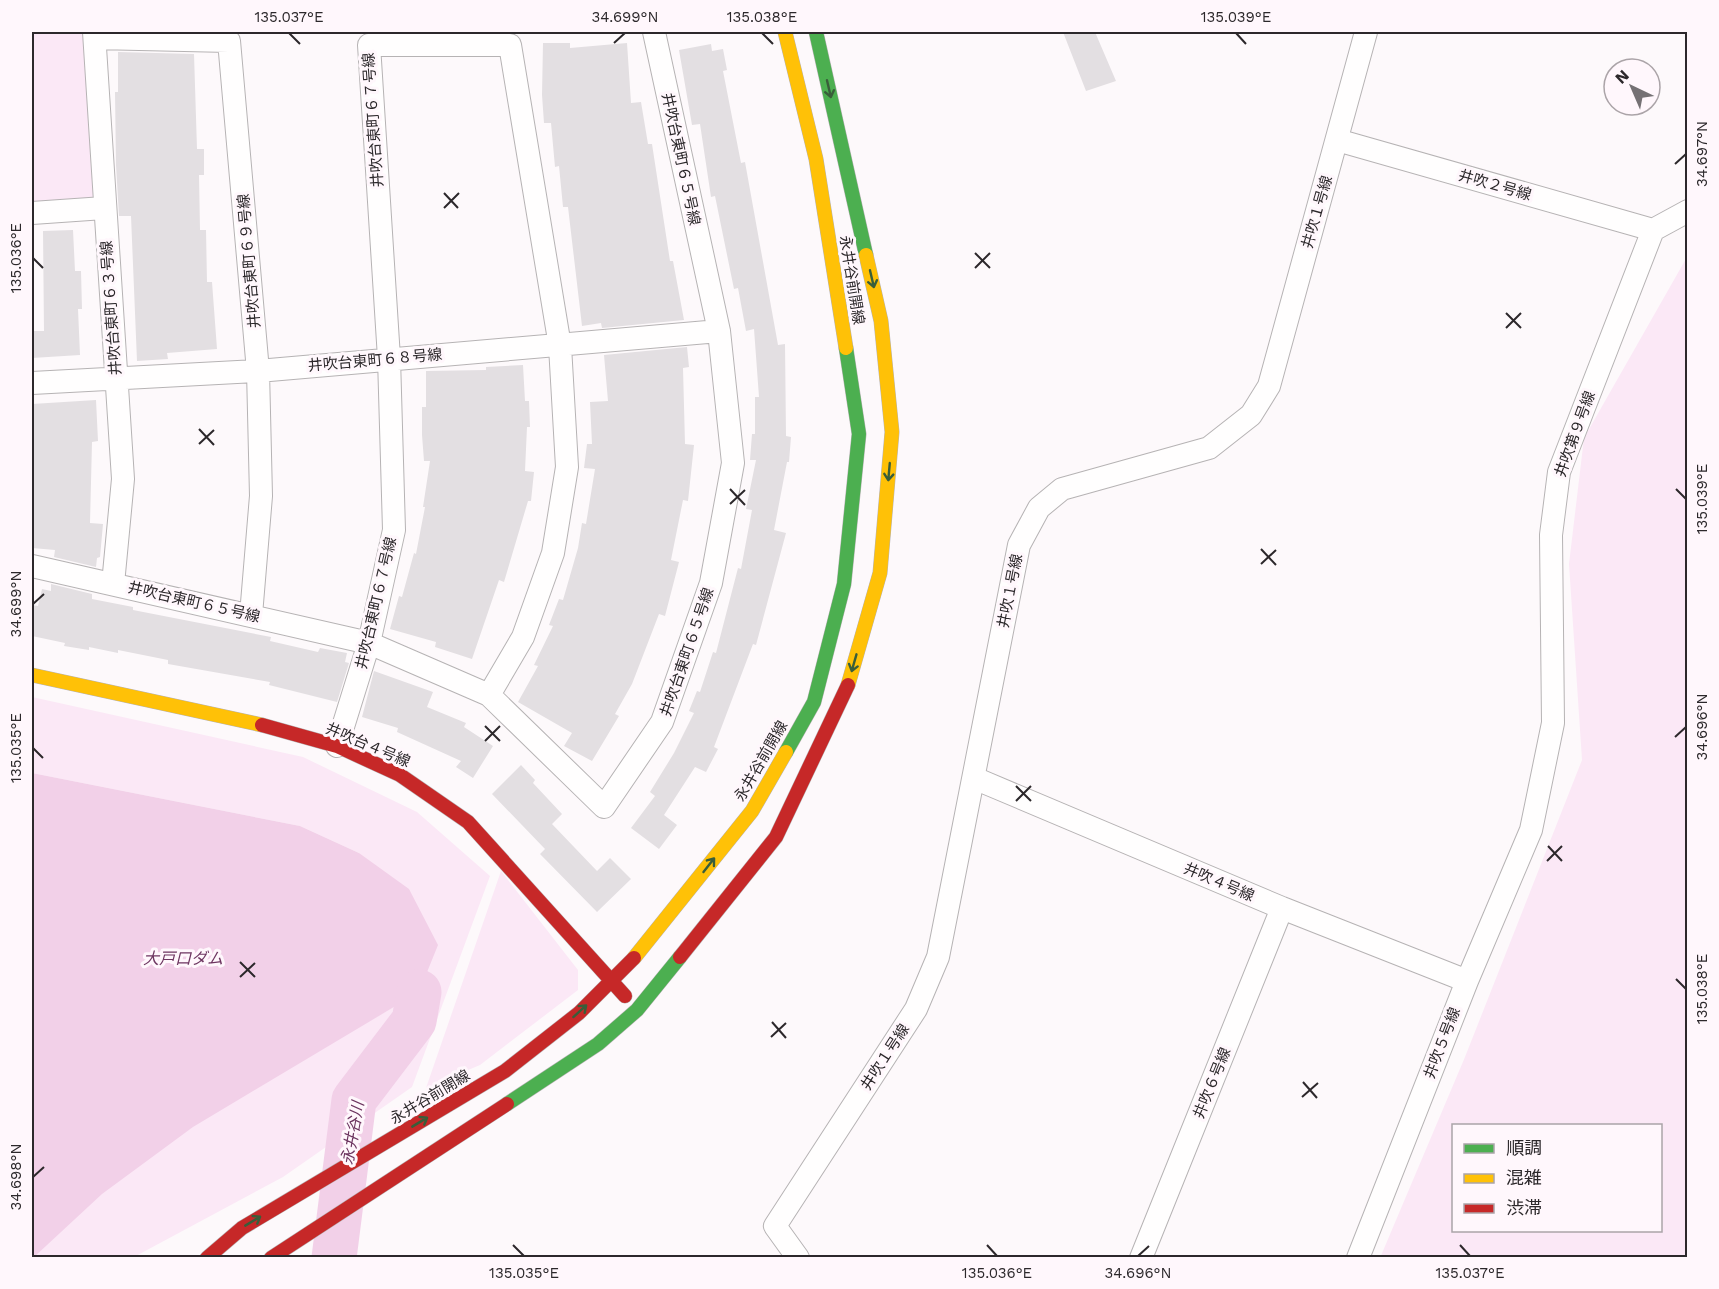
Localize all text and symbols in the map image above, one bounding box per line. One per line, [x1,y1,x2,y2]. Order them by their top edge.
text: 135.037°E [254,8,324,26]
text: 34.699°N [591,8,659,26]
text: 135.038°E [727,8,797,26]
text: 135.039°E [1201,8,1271,26]
street label: 井吹台東町６７号線 [359,52,387,188]
north arrow [1602,57,1662,117]
text: N [1611,66,1633,88]
one-way arrow [824,78,835,98]
street label: 井吹台東町６５号線 [658,91,704,227]
text: 34.697°N [1693,121,1711,187]
street label: 井吹２号線 [1456,166,1534,204]
street label: 井吹１号線 [1298,173,1336,251]
street label: 井吹台東町６９号線 [234,193,264,329]
text: 135.036°E [7,223,25,293]
street label: 永井谷前開線 [836,234,868,326]
street label: 井吹台東町６３号線 [97,240,125,376]
one-way arrow [866,269,878,288]
street label: 井吹台東町６８号線 [307,345,443,375]
street label: 井吹第９号線 [1551,389,1599,479]
one-way arrow [883,462,894,482]
text: 135.039°E [1693,464,1711,534]
street label: 井吹台東町６７号線 [352,535,400,671]
street label: 井吹１号線 [994,552,1026,630]
text: 34.699°N [7,570,25,638]
street label: 井吹台東町６５号線 [126,578,262,626]
street label: 井吹台東町６５号線 [657,585,717,719]
one-way arrow [848,653,859,672]
text: 34.696°N [1693,694,1711,760]
text: 135.035°E [7,713,25,783]
street label: 永井谷前開線 [731,718,791,804]
street label: 井吹台４号線 [323,719,413,771]
one-way arrow [703,857,716,873]
street label: 井吹４号線 [1181,859,1257,905]
water label: 大戸口ダム [143,949,223,968]
text: 135.038°E [1693,954,1711,1024]
one-way arrow [573,1004,588,1018]
street label: 井吹５号線 [1420,1005,1464,1081]
street label: 井吹１号線 [857,1021,913,1093]
street label: 井吹６号線 [1190,1045,1234,1121]
street label: 永井谷前開線 [387,1066,473,1128]
water label: 永井谷川 [338,1098,368,1166]
one-way arrow [411,1115,428,1127]
legend [1452,1124,1662,1232]
text: 順調 [1506,1137,1542,1158]
text: 34.698°N [7,1143,25,1211]
text: 混雑 [1506,1167,1542,1188]
text: 渋滞 [1506,1197,1542,1218]
one-way arrow [244,1215,261,1227]
text: 135.035°E [489,1264,559,1282]
text: 135.036°E [962,1264,1032,1282]
text: 34.696°N [1105,1264,1171,1282]
text: 135.037°E [1435,1264,1505,1282]

